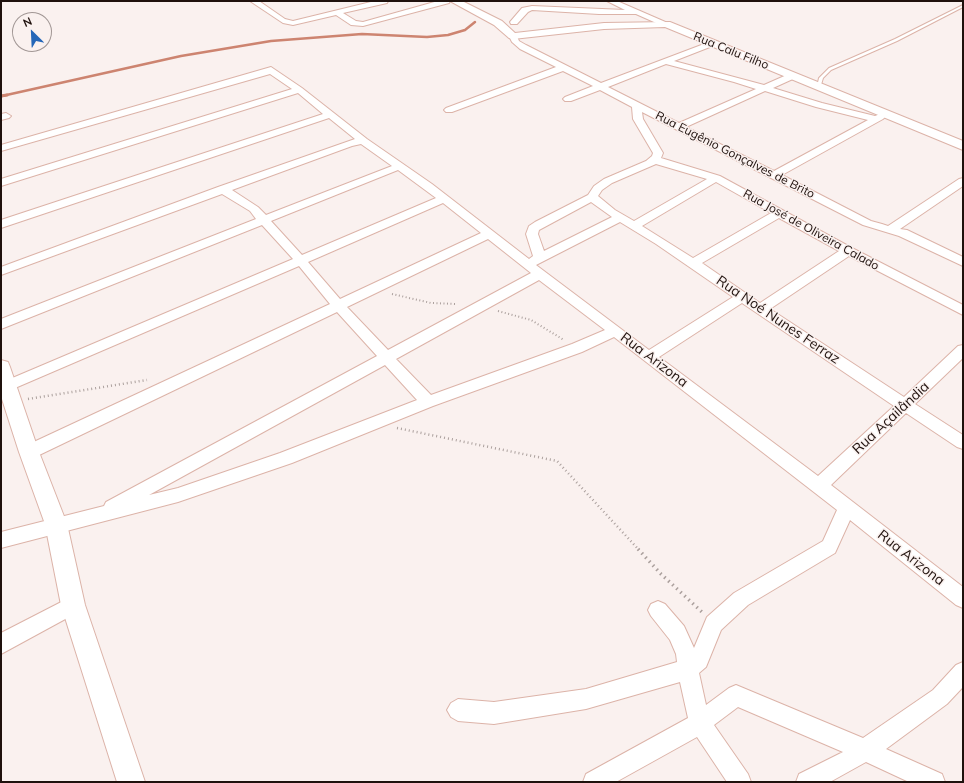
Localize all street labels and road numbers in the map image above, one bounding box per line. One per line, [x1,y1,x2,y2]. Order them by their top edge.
street label: Rua Calu Filho [691,29,771,73]
street label: Rua Eugênio Gonçalves de Brito [653,108,817,202]
street label: Rua José de Oliveira Calado [740,187,882,273]
street label: Rua Noé Nunes Ferraz [713,272,843,368]
street label: Rua Arizona [617,329,691,391]
street label: Rua Açailândia [849,378,933,458]
street label: Rua Arizona [874,527,948,589]

